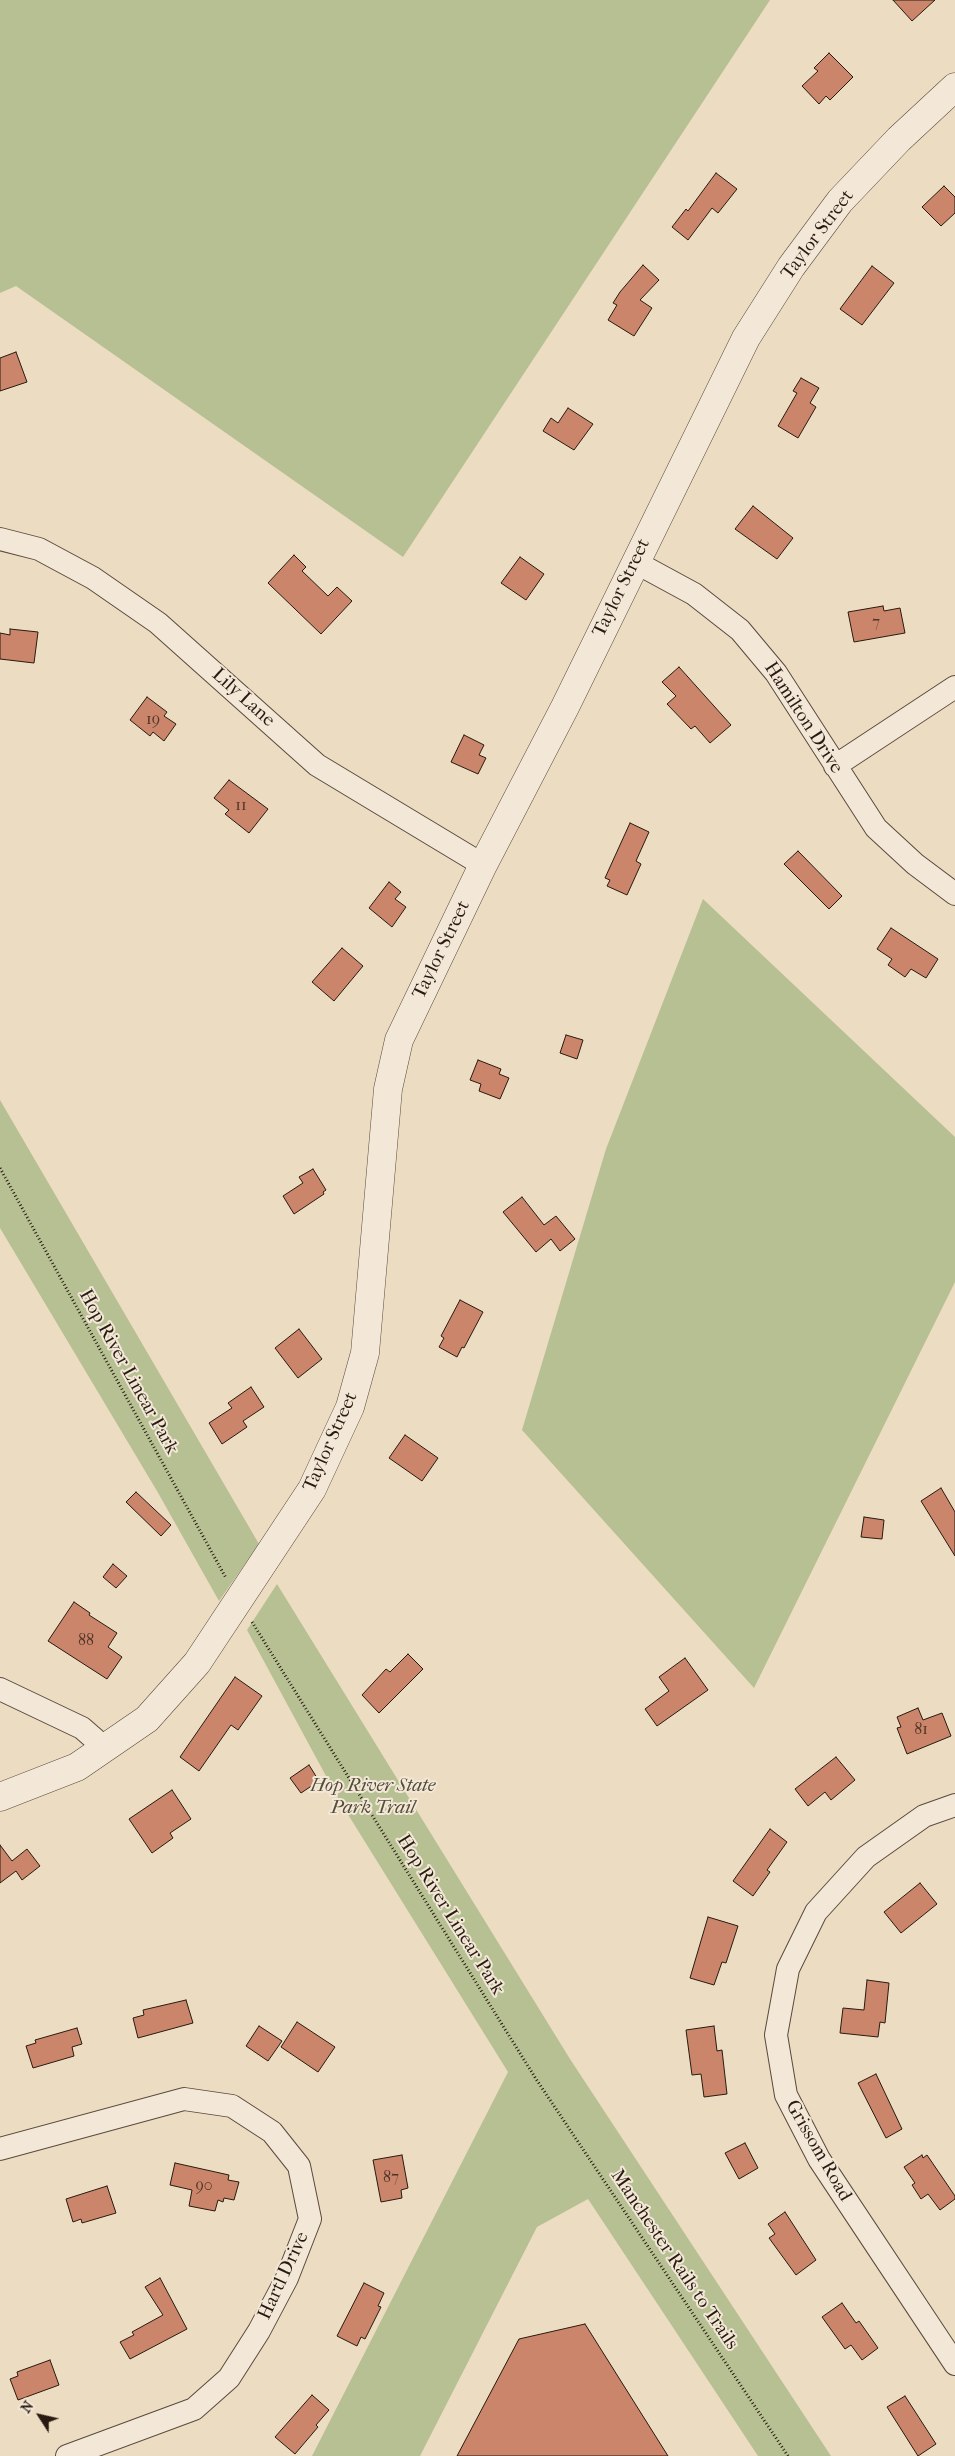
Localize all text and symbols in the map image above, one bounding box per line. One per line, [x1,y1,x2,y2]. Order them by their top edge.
street label: Taylor Street [777,186,859,284]
street label: Taylor Street [588,535,656,641]
house number: 7 [872,613,880,633]
street label: Hamilton Drive [759,658,847,778]
street label: Lily Lane [207,664,279,732]
house number: 19 [146,710,160,730]
house number: 11 [235,796,247,816]
street label: Taylor Street [408,897,476,1003]
street label: Hop River Linear Park [73,1286,183,1458]
street label: Taylor Street [299,1389,363,1495]
house number: 88 [78,1631,94,1651]
house number: 81 [914,1720,928,1740]
park label: Hop River State Park Trail [310,1775,436,1819]
street label: Hop River Linear Park [391,1831,509,1999]
street label: Grissom Road [780,2096,856,2206]
street label: Manchester Rails to Trails [605,2166,743,2354]
house number: 87 [383,2168,399,2188]
house number: 90 [195,2176,213,2196]
street label: Hartl Drive [254,2228,314,2324]
north arrow [15,2391,65,2441]
text: N [17,2398,37,2416]

